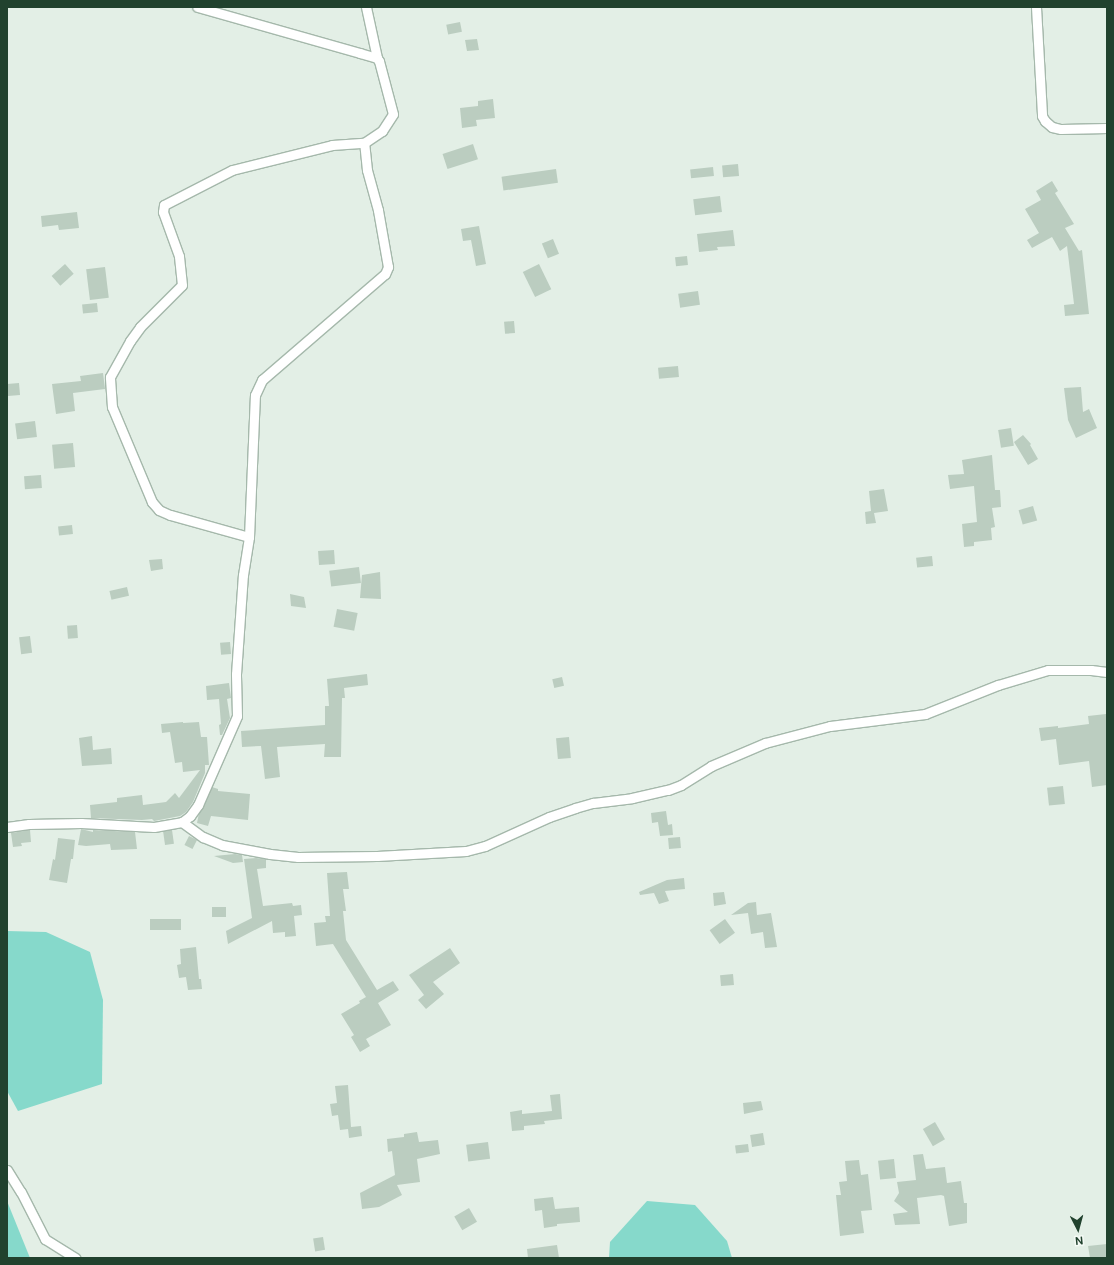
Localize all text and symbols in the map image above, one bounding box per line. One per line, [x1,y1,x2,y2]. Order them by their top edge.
north arrow [1058,1209,1098,1249]
text: N [1075,1234,1084,1248]

